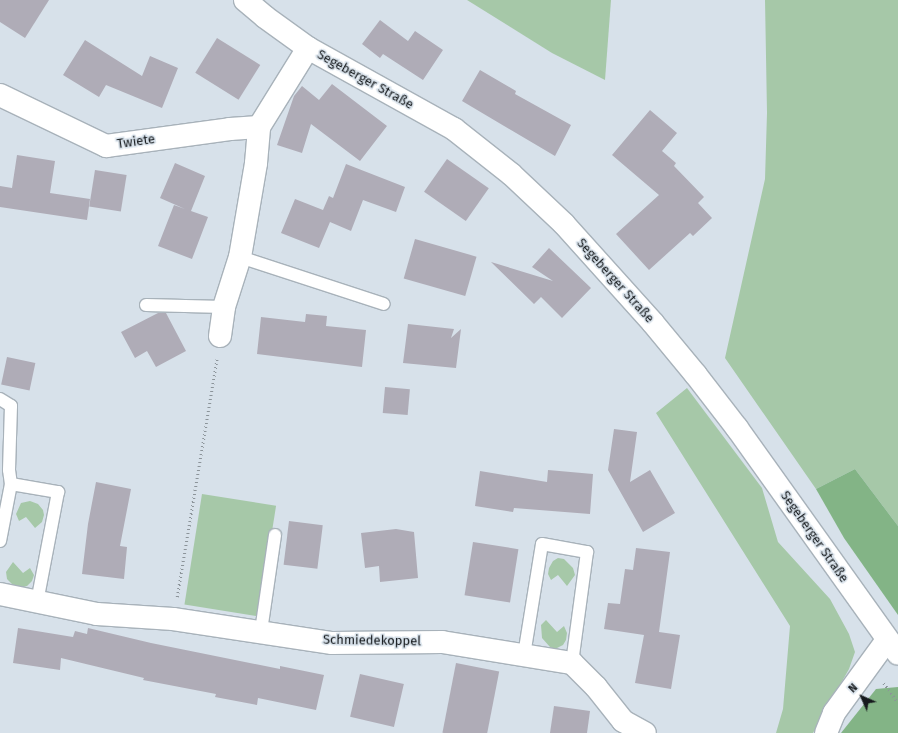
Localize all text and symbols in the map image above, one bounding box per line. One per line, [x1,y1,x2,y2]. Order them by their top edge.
street label: Segeberger Straße [314,47,416,113]
street label: Twiete [116,132,156,152]
street label: Segeberger Straße [573,236,657,326]
street label: Segeberger Straße [777,488,851,586]
street label: Schmiedekoppel [323,632,421,650]
north arrow [842,677,882,717]
text: N [846,681,860,695]

